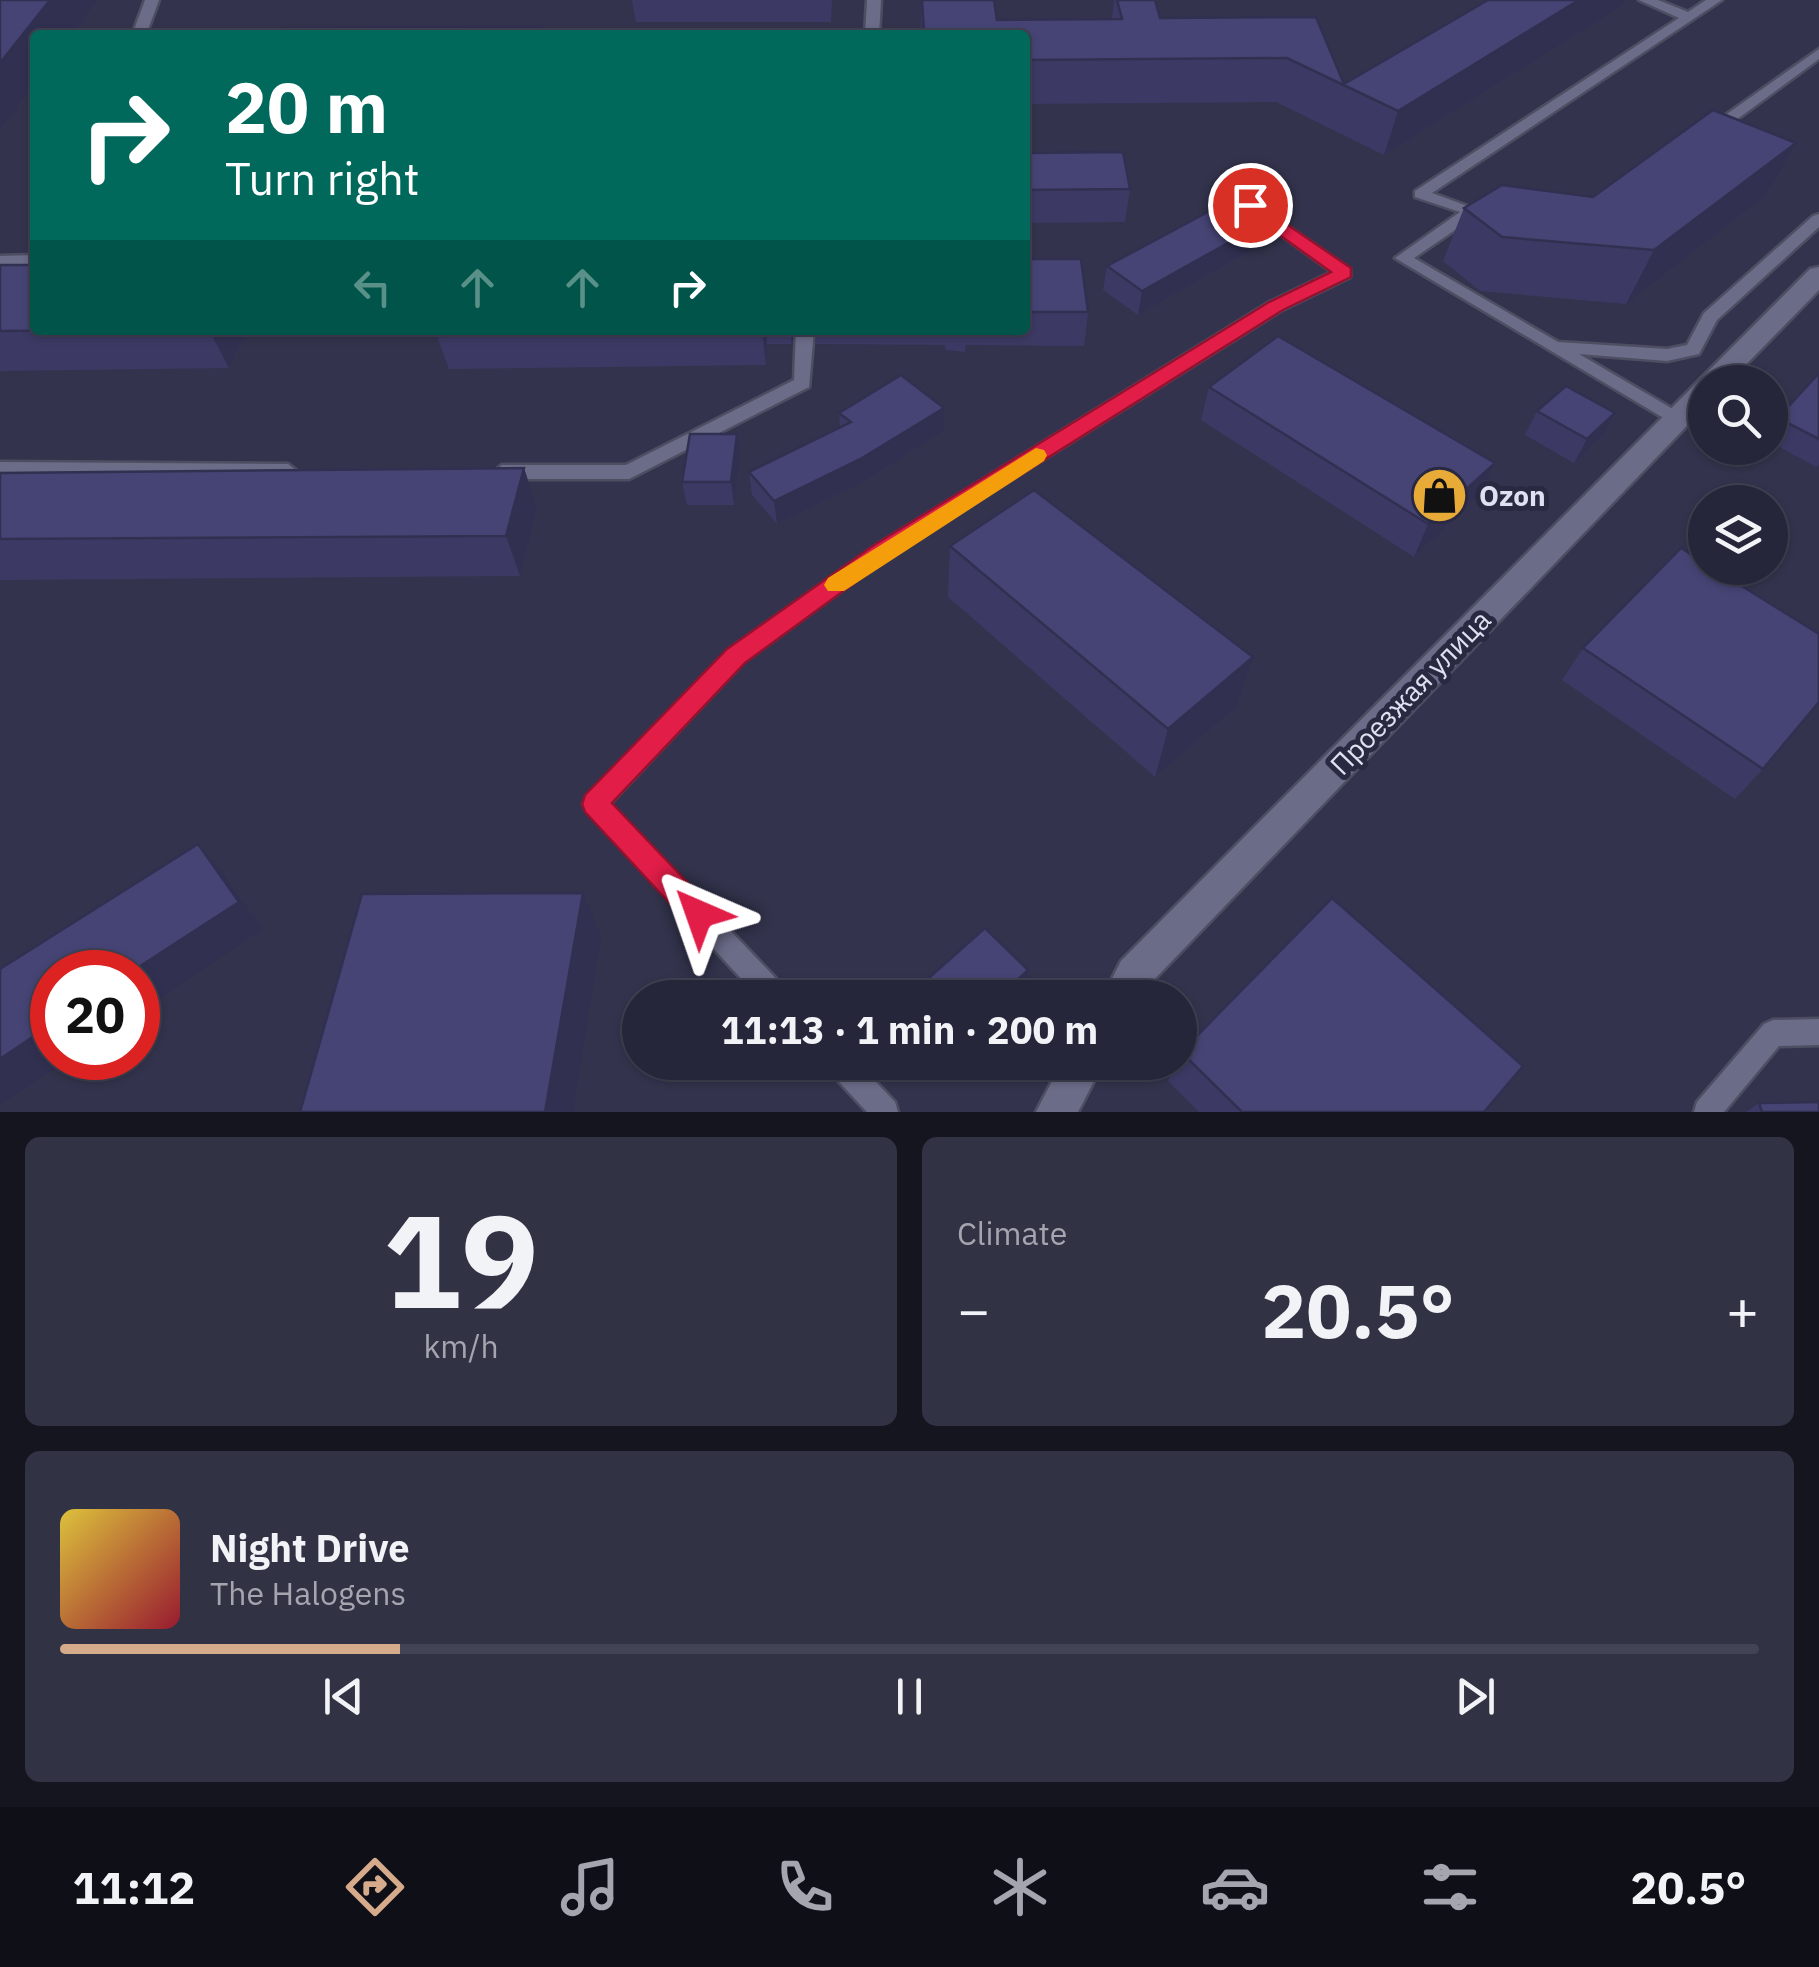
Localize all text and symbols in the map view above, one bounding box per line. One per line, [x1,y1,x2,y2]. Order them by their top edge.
text: 20 m [225,61,388,152]
icon: right [60,70,190,200]
text: Turn right [225,149,420,207]
pin [1208,163,1293,248]
icon: arrive [1223,178,1278,233]
icon: left [345,260,400,315]
icon: ahead [450,260,505,315]
icon: ahead [555,260,610,315]
icon: right [660,260,715,315]
map controls [1688,365,1788,585]
button: search [1688,365,1788,465]
shop icon: Ozon [1410,465,1470,525]
place label: Ozon [1479,477,1546,514]
button: layers [1688,485,1788,585]
street label: Проезжая улица [1322,601,1498,782]
position arrow [647,862,751,966]
speed limit sign: 20 [30,950,160,1080]
text: 11:13 · 1 min · 200 m [721,1005,1098,1054]
text: 19 [383,1175,539,1344]
text: Climate [957,1212,1067,1254]
text: 20.5° [1261,1261,1455,1359]
text: − [957,1274,990,1345]
text: + [1726,1274,1759,1345]
text: km/h [423,1325,499,1367]
text: Night Drive [210,1523,410,1572]
text: The Halogens [210,1572,406,1614]
icon: previous [316,1669,371,1724]
icon: pause [882,1669,937,1724]
icon: next [1448,1669,1503,1724]
icon: directions [340,1852,410,1922]
icon: music [555,1852,625,1922]
icon: phone [770,1852,840,1922]
icon: climate [985,1852,1055,1922]
icon: car [1200,1852,1270,1922]
icon: filters [1415,1852,1485,1922]
text: 11:12 [73,1858,195,1916]
text: 20.5° [1630,1858,1746,1916]

